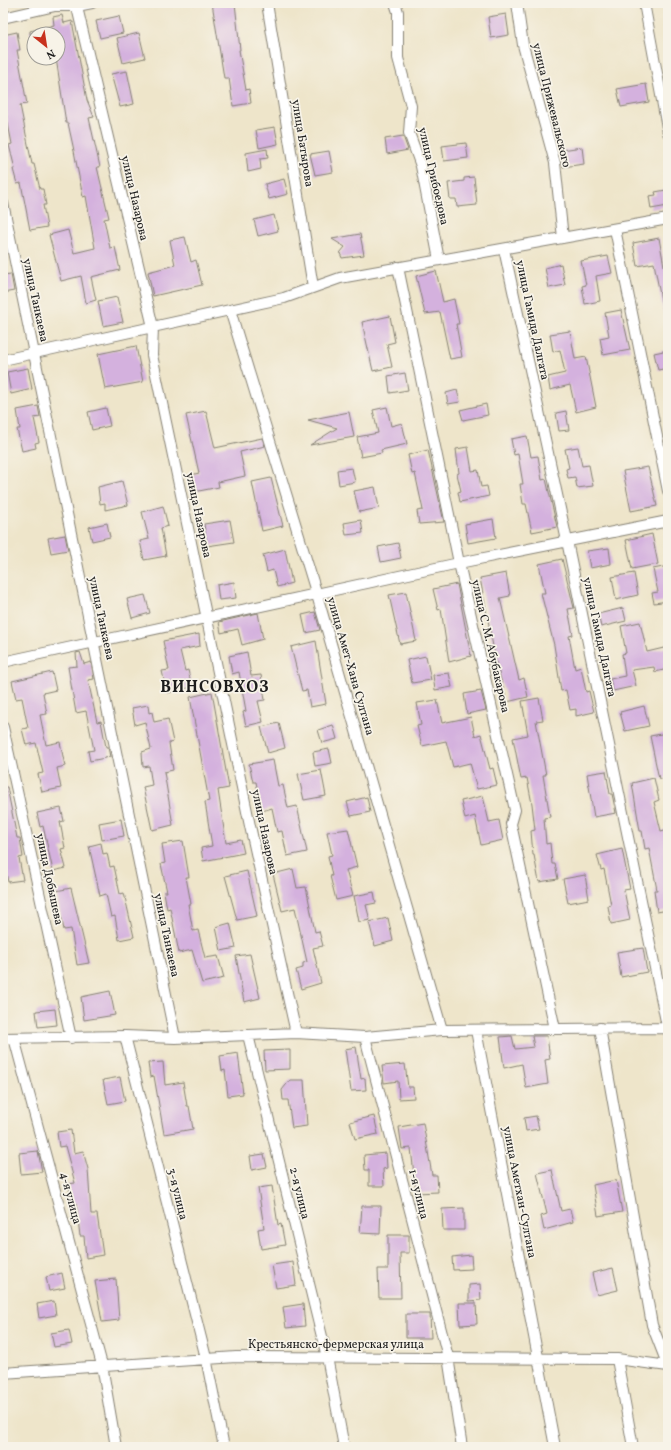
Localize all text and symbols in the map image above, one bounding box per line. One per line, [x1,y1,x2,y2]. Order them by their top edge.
north arrow [26,26,66,66]
street label: улица Прижевальского [528,41,574,169]
text: N [43,45,57,62]
street label: улица Батырова [287,98,317,188]
street label: улица Грибоедова [414,126,452,227]
street label: улица Назарова [116,154,152,242]
street label: улица Танкаева [18,257,52,344]
street label: улица Гамида Далгата [511,259,553,382]
street label: улица Назарова [181,471,215,559]
street label: улица Танкаева [84,575,118,662]
street label: улица Гамида Далгата [578,576,620,699]
street label: улица С. М. Абубакарова [467,578,513,714]
street label: улица Амет-Хана Султана [323,595,377,737]
district label: ВИНСОВХОЗ [160,677,270,699]
street label: улица Назарова [247,788,281,876]
street label: улица Добышева [31,832,67,927]
street label: улица Танкаева [149,892,183,979]
street label: улица Аметхан-Султана [498,1125,540,1260]
street label: 2-я улица [285,1166,313,1221]
street label: 3-я улица [163,1167,191,1222]
street label: 1-я улица [404,1168,432,1221]
street label: 4-я улица [55,1170,85,1226]
street label: Крестьянско-фермерская улица [248,1337,424,1353]

